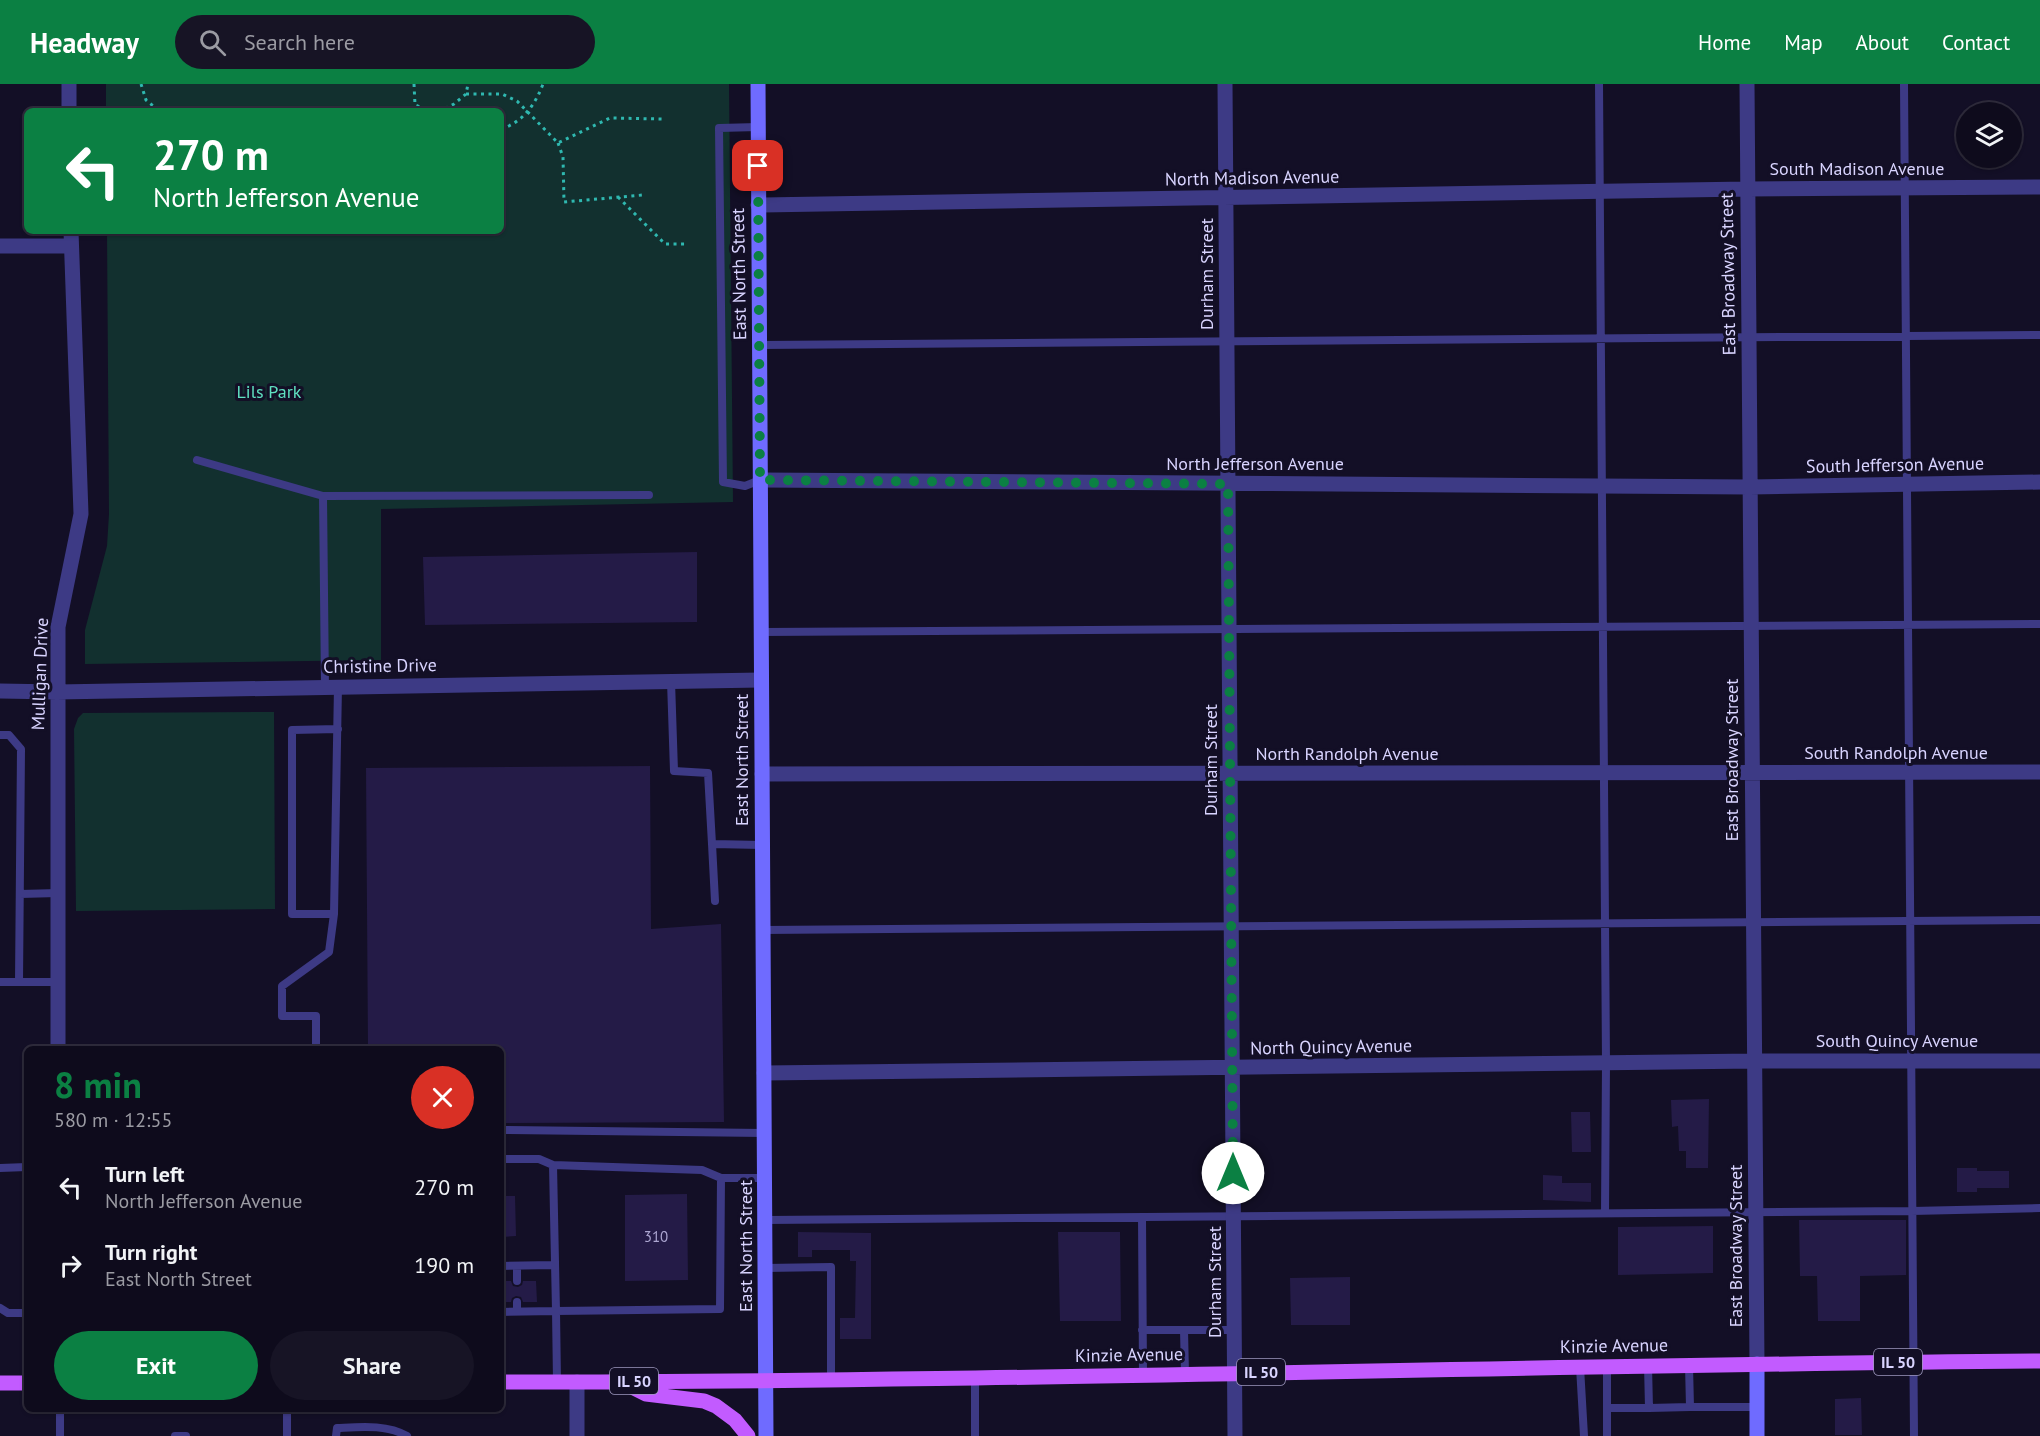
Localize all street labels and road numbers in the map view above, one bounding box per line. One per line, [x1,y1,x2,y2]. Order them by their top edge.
street label: South Madison Avenue [1770,157,1944,180]
street label: North Madison Avenue [1165,164,1339,191]
street label: East Broadway Street [1715,193,1740,356]
street label: East North Street [726,208,751,340]
street label: Durham Street [1195,218,1218,330]
street label: South Jefferson Avenue [1806,451,1984,478]
street label: North Jefferson Avenue [1166,452,1344,475]
street label: Mulligan Drive [26,617,53,731]
street label: Christine Drive [323,653,437,678]
street label: East Broadway Street [1720,679,1743,841]
street label: East North Street [730,694,753,826]
street label: Durham Street [1199,704,1222,816]
street label: South Randolph Avenue [1804,741,1988,764]
street label: North Randolph Avenue [1255,742,1439,765]
street label: South Quincy Avenue [1816,1029,1978,1052]
street label: North Quincy Avenue [1250,1034,1412,1059]
street label: East Broadway Street [1724,1165,1747,1327]
street label: East North Street [734,1180,757,1312]
street label: Durham Street [1203,1226,1226,1338]
street label: Kinzie Avenue [1560,1333,1668,1358]
street label: Kinzie Avenue [1075,1342,1183,1367]
road number: IL 50 [1874,1349,1922,1375]
road number: IL 50 [1237,1359,1285,1385]
road number: IL 50 [610,1368,658,1394]

